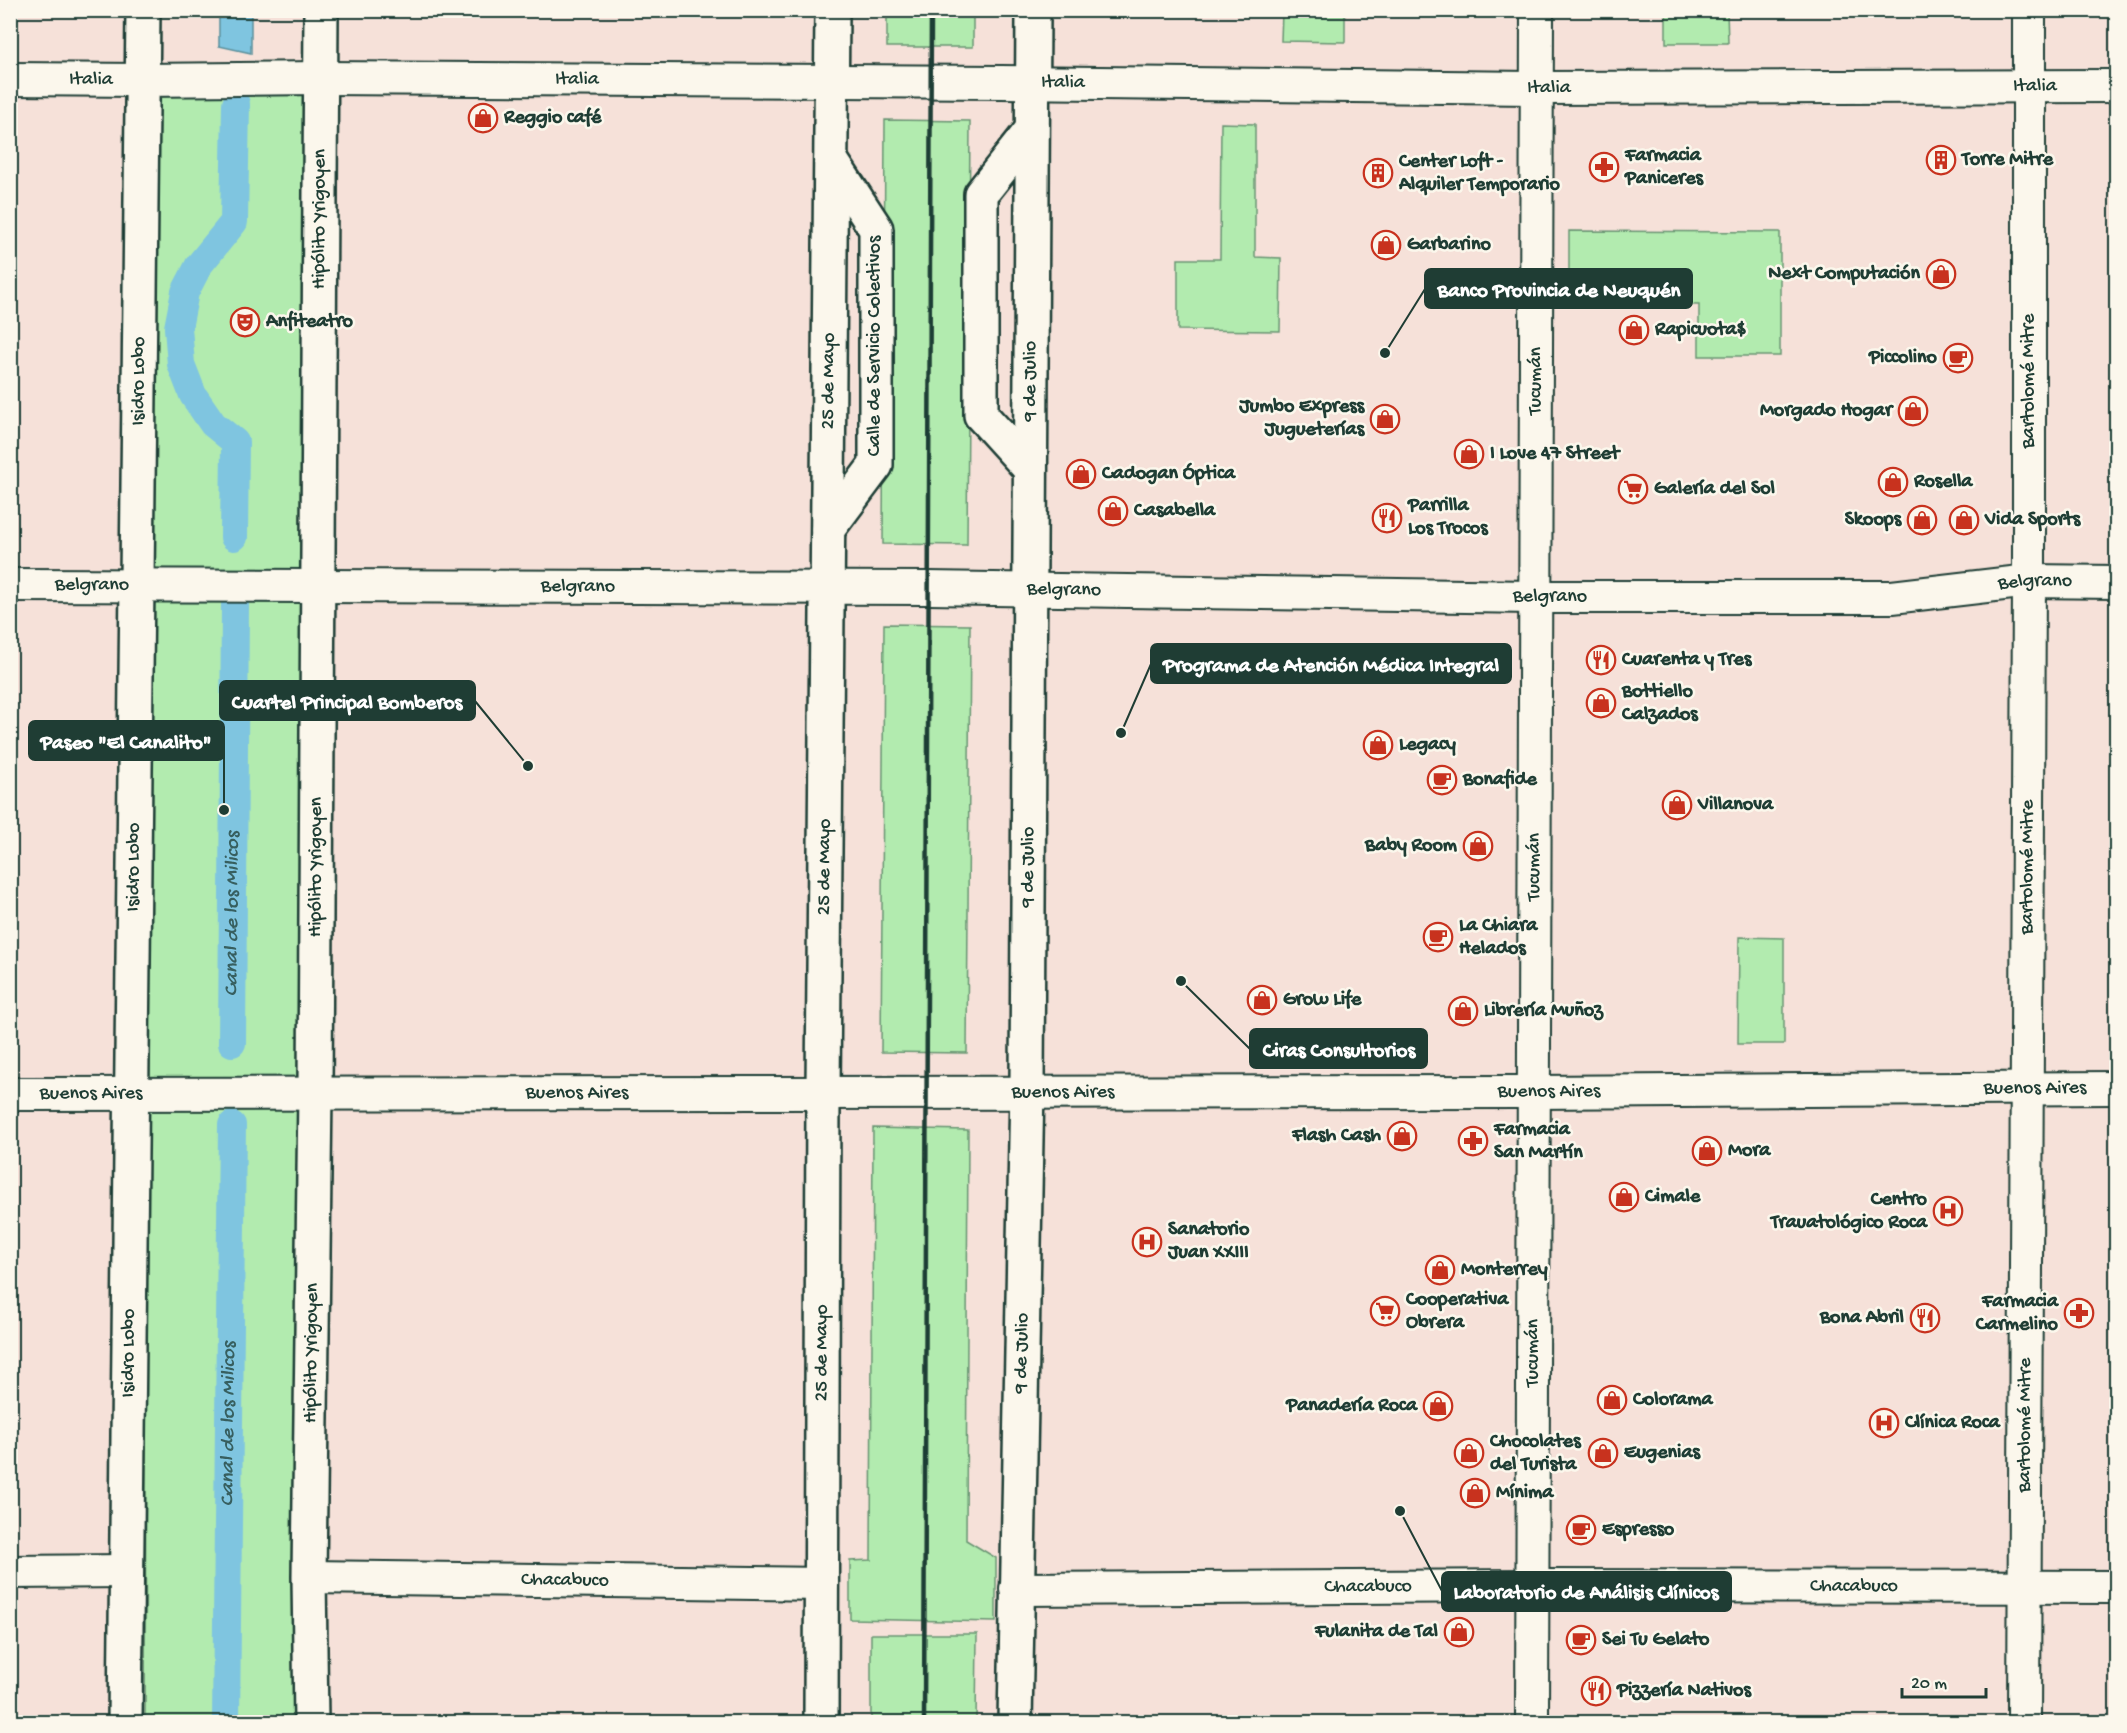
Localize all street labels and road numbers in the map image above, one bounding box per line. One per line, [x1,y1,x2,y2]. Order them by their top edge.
street label: Italia [69,68,114,91]
street label: Italia [555,68,600,91]
street label: Italia [1041,71,1086,94]
street label: Italia [2013,75,2058,98]
street label: Italia [1527,76,1572,100]
street label: Hipólito Yrigoyen [308,148,332,289]
street label: Calle de Servicio Colectivos [864,235,887,456]
street label: Bartolomé Mitre [2018,313,2041,449]
street label: 25 de Mayo [817,332,841,430]
street label: Isidro Lobo [127,336,151,426]
street label: 9 de Julio [1019,341,1042,423]
street label: Tucumán [1524,346,1548,416]
street label: Belgrano [1996,569,2072,596]
street label: Belgrano [54,574,129,597]
street label: Belgrano [540,575,615,598]
street label: Belgrano [1026,578,1101,602]
street label: Belgrano [1512,585,1587,609]
street label: Hipólito Yrigoyen [304,796,328,937]
street label: Bartolomé Mitre [2016,799,2040,936]
street label: 25 de Mayo [813,818,837,916]
street label: Isidro Lobo [122,822,146,912]
street label: 9 de Julio [1017,827,1040,908]
street label: Tucumán [1523,832,1546,902]
street label: Buenos Aires [1982,1077,2087,1100]
street label: Buenos Aires [1497,1080,1601,1104]
street label: Buenos Aires [1011,1081,1115,1104]
street label: Buenos Aires [39,1082,143,1105]
street label: Buenos Aires [525,1082,629,1105]
street label: Hipólito Yrigoyen [299,1282,324,1423]
street label: 25 de Mayo [811,1304,834,1402]
street label: Isidro Lobo [117,1308,141,1398]
street label: 9 de Julio [1010,1312,1035,1395]
street label: Tucumán [1521,1318,1545,1388]
street label: Bartolomé Mitre [2014,1357,2037,1494]
street label: Chacabuco [521,1568,609,1593]
street label: Chacabuco [1324,1575,1412,1599]
street label: Chacabuco [1810,1575,1898,1598]

